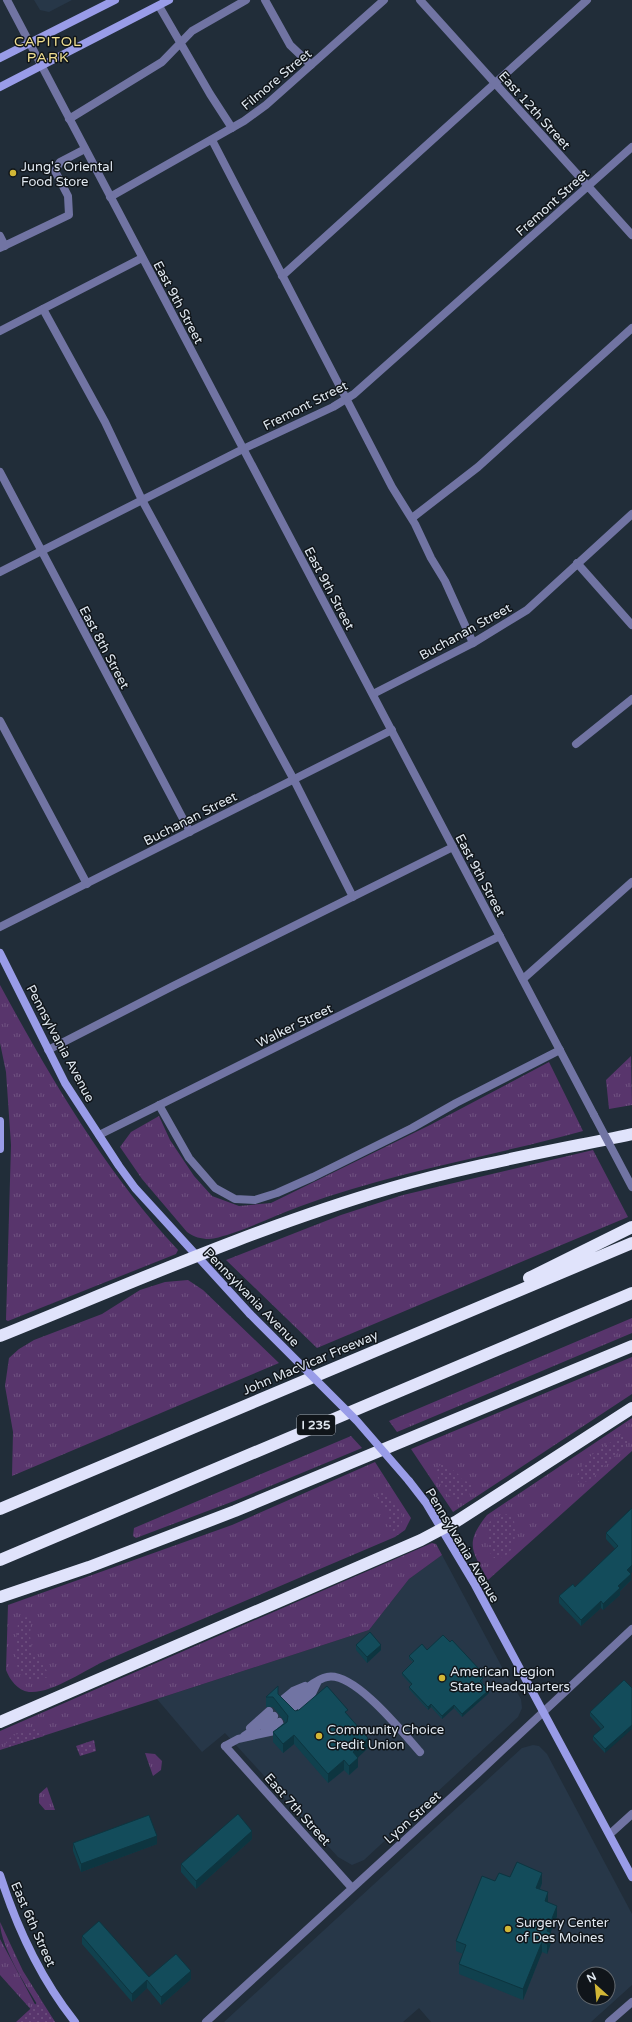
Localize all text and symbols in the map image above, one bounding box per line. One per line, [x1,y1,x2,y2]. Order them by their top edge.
district label: CAPITOL PARK [14,33,82,66]
street label: Filmore Street [238,46,315,114]
street label: East 12th Street [495,68,574,153]
place label: Jung's Oriental Food Store [21,159,113,190]
street label: Fremont Street [513,166,593,240]
marker: Jung's Oriental Food Store [8,168,18,178]
street label: East 9th Street [150,258,207,347]
street label: Fremont Street [260,378,350,434]
street label: East 9th Street [301,544,358,633]
street label: Buchanan Street [417,600,514,664]
street label: East 8th Street [76,603,133,692]
street label: Buchanan Street [141,788,240,849]
street label: East 9th Street [452,831,509,920]
street label: Pennsylvania Avenue [22,982,98,1105]
street label: Walker Street [254,1001,335,1051]
street label: Pennsylvania Avenue [200,1245,302,1350]
street label: John MacVicar Freeway [240,1327,381,1399]
road number: I 235 [297,1415,335,1435]
street label: Pennsylvania Avenue [422,1485,503,1606]
place label: American Legion State Headquarters [450,1664,570,1695]
marker: American Legion State Headquarters [437,1673,447,1683]
place label: Community Choice Credit Union [327,1722,444,1753]
marker: Community Choice Credit Union [314,1731,324,1741]
street label: East 7th Street [261,1770,334,1849]
street label: Lyon Street [381,1788,444,1847]
street label: East 6th Street [7,1879,59,1970]
place label: Surgery Center of Des Moines [516,1915,609,1946]
marker: Surgery Center of Des Moines [503,1924,513,1934]
north arrow [576,1966,616,2006]
text: N [585,1970,599,1985]

